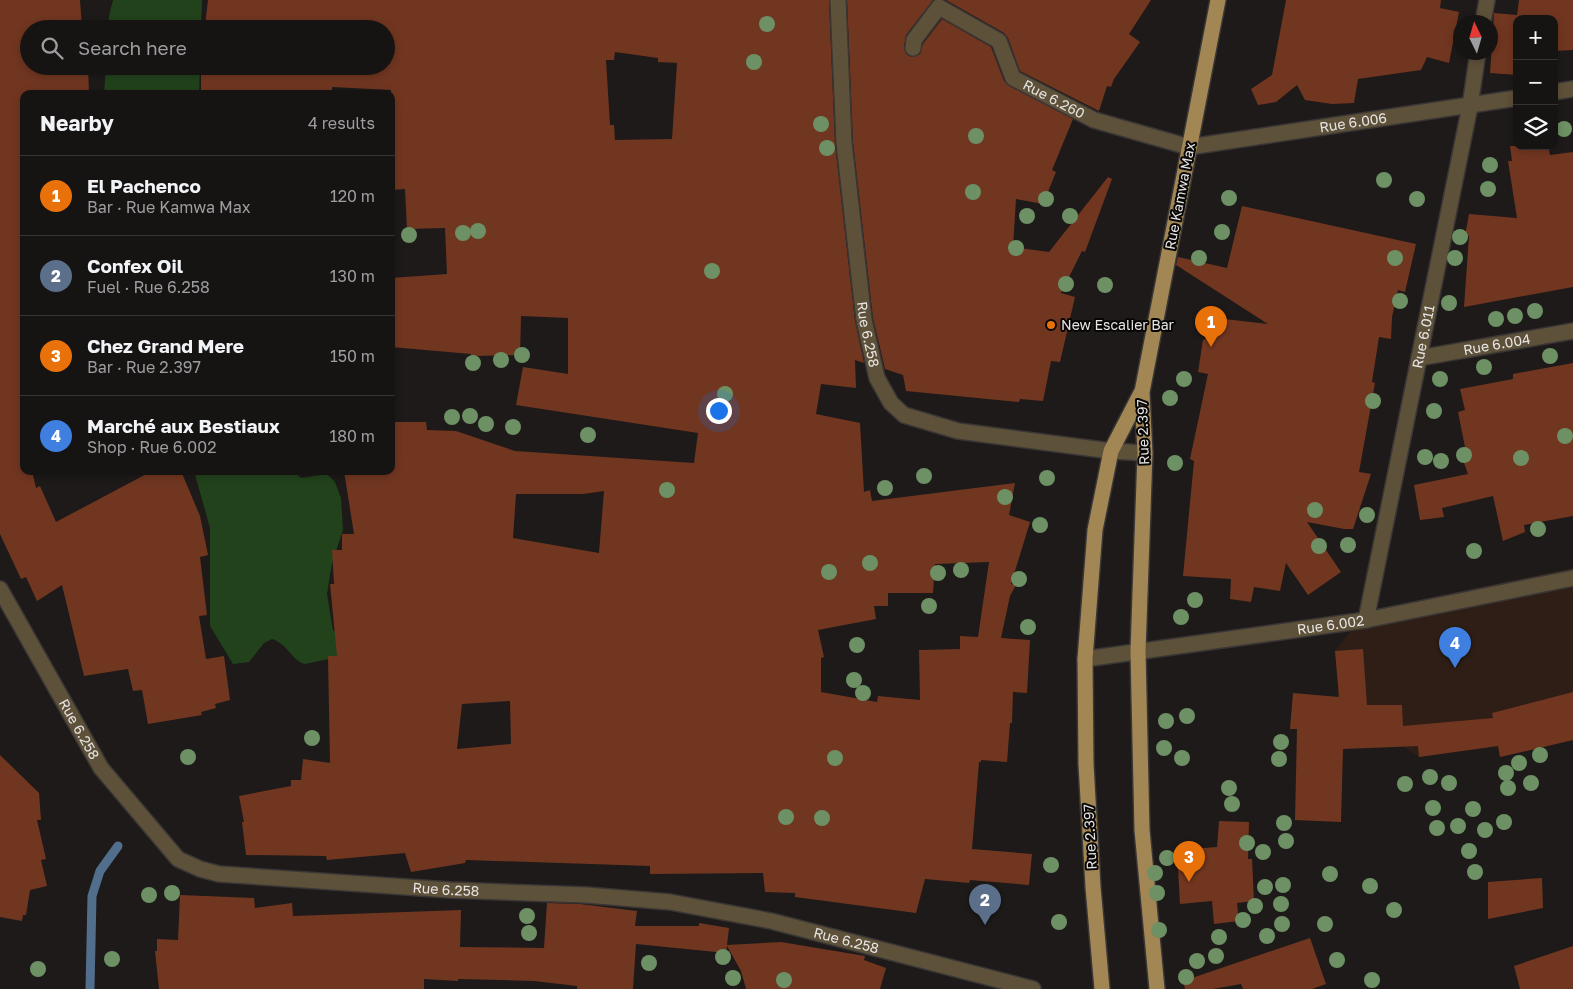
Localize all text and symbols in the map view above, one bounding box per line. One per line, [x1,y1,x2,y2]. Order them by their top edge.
north arrow [1453,15,1498,60]
map controls [1513,15,1558,150]
button: + [1513,15,1558,60]
search box [20,20,395,75]
icon: search [38,34,66,62]
text: Search here [78,36,187,59]
button: − [1513,60,1558,105]
street label: Rue 6.260 [1020,76,1088,122]
button: layers [1513,105,1558,150]
street label: Rue 6.006 [1318,109,1388,135]
text: Nearby [40,110,114,136]
text: 4 results [308,113,375,133]
street label: Rue Kamwa Max [1161,140,1198,251]
text: El Pachenco [87,174,201,197]
text: 1 [52,186,60,206]
text: 120 m [330,186,375,206]
text: Bar · Rue Kamwa Max [87,197,251,217]
text: Confex Oil [87,254,183,277]
text: 2 [51,266,61,286]
text: 130 m [330,266,375,286]
text: Fuel · Rue 6.258 [87,277,210,297]
street label: Rue 6.258 [854,300,883,369]
street label: Rue 6.011 [1408,303,1438,370]
pin: 1 [1195,306,1227,347]
place label: New Escalier Bar [1061,316,1175,333]
marker: New Escalier Bar [1045,319,1057,331]
street label: Rue 6.004 [1462,330,1532,358]
text: Chez Grand Mere [87,334,244,357]
text: 3 [51,346,61,366]
text: 150 m [330,346,375,366]
text: Bar · Rue 2.397 [87,357,201,377]
your location [706,398,732,424]
street label: Rue 2.397 [1133,399,1152,465]
text: Marché aux Bestiaux [87,414,280,437]
text: 4 [51,426,61,446]
text: 180 m [329,426,375,446]
text: Shop · Rue 6.002 [87,437,216,457]
street label: Rue 6.002 [1296,611,1365,637]
pin: 4 [1439,627,1471,668]
street label: Rue 6.258 [56,696,103,762]
street label: Rue 2.397 [1079,804,1100,870]
pin: 3 [1173,841,1205,882]
street label: Rue 6.258 [412,878,480,899]
pin: 2 [969,884,1001,925]
street label: Rue 6.258 [812,923,881,957]

